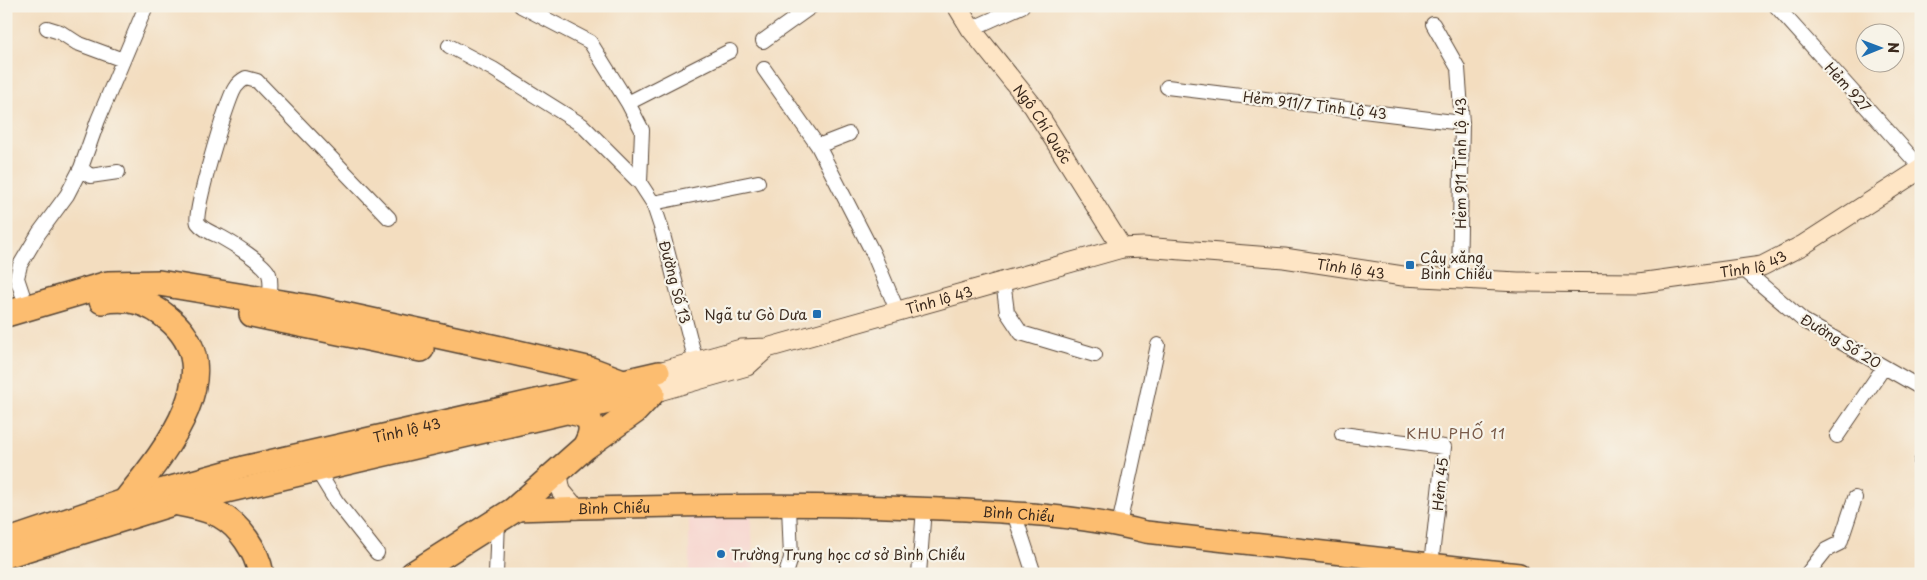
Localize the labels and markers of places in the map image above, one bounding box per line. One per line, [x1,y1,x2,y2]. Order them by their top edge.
place label: Cây xăng Bình Chiểu [1420,247,1493,284]
marker: Cây xăng Bình Chiểu [1404,259,1416,271]
place label: Ngã tư Gò Dưa [704,304,807,325]
marker: Ngã tư Gò Dưa [811,308,823,320]
place label: Trường Trung học cơ sở Bình Chiểu [731,544,965,565]
marker: Trường Trung học cơ sở Bình Chiểu [715,548,727,560]

